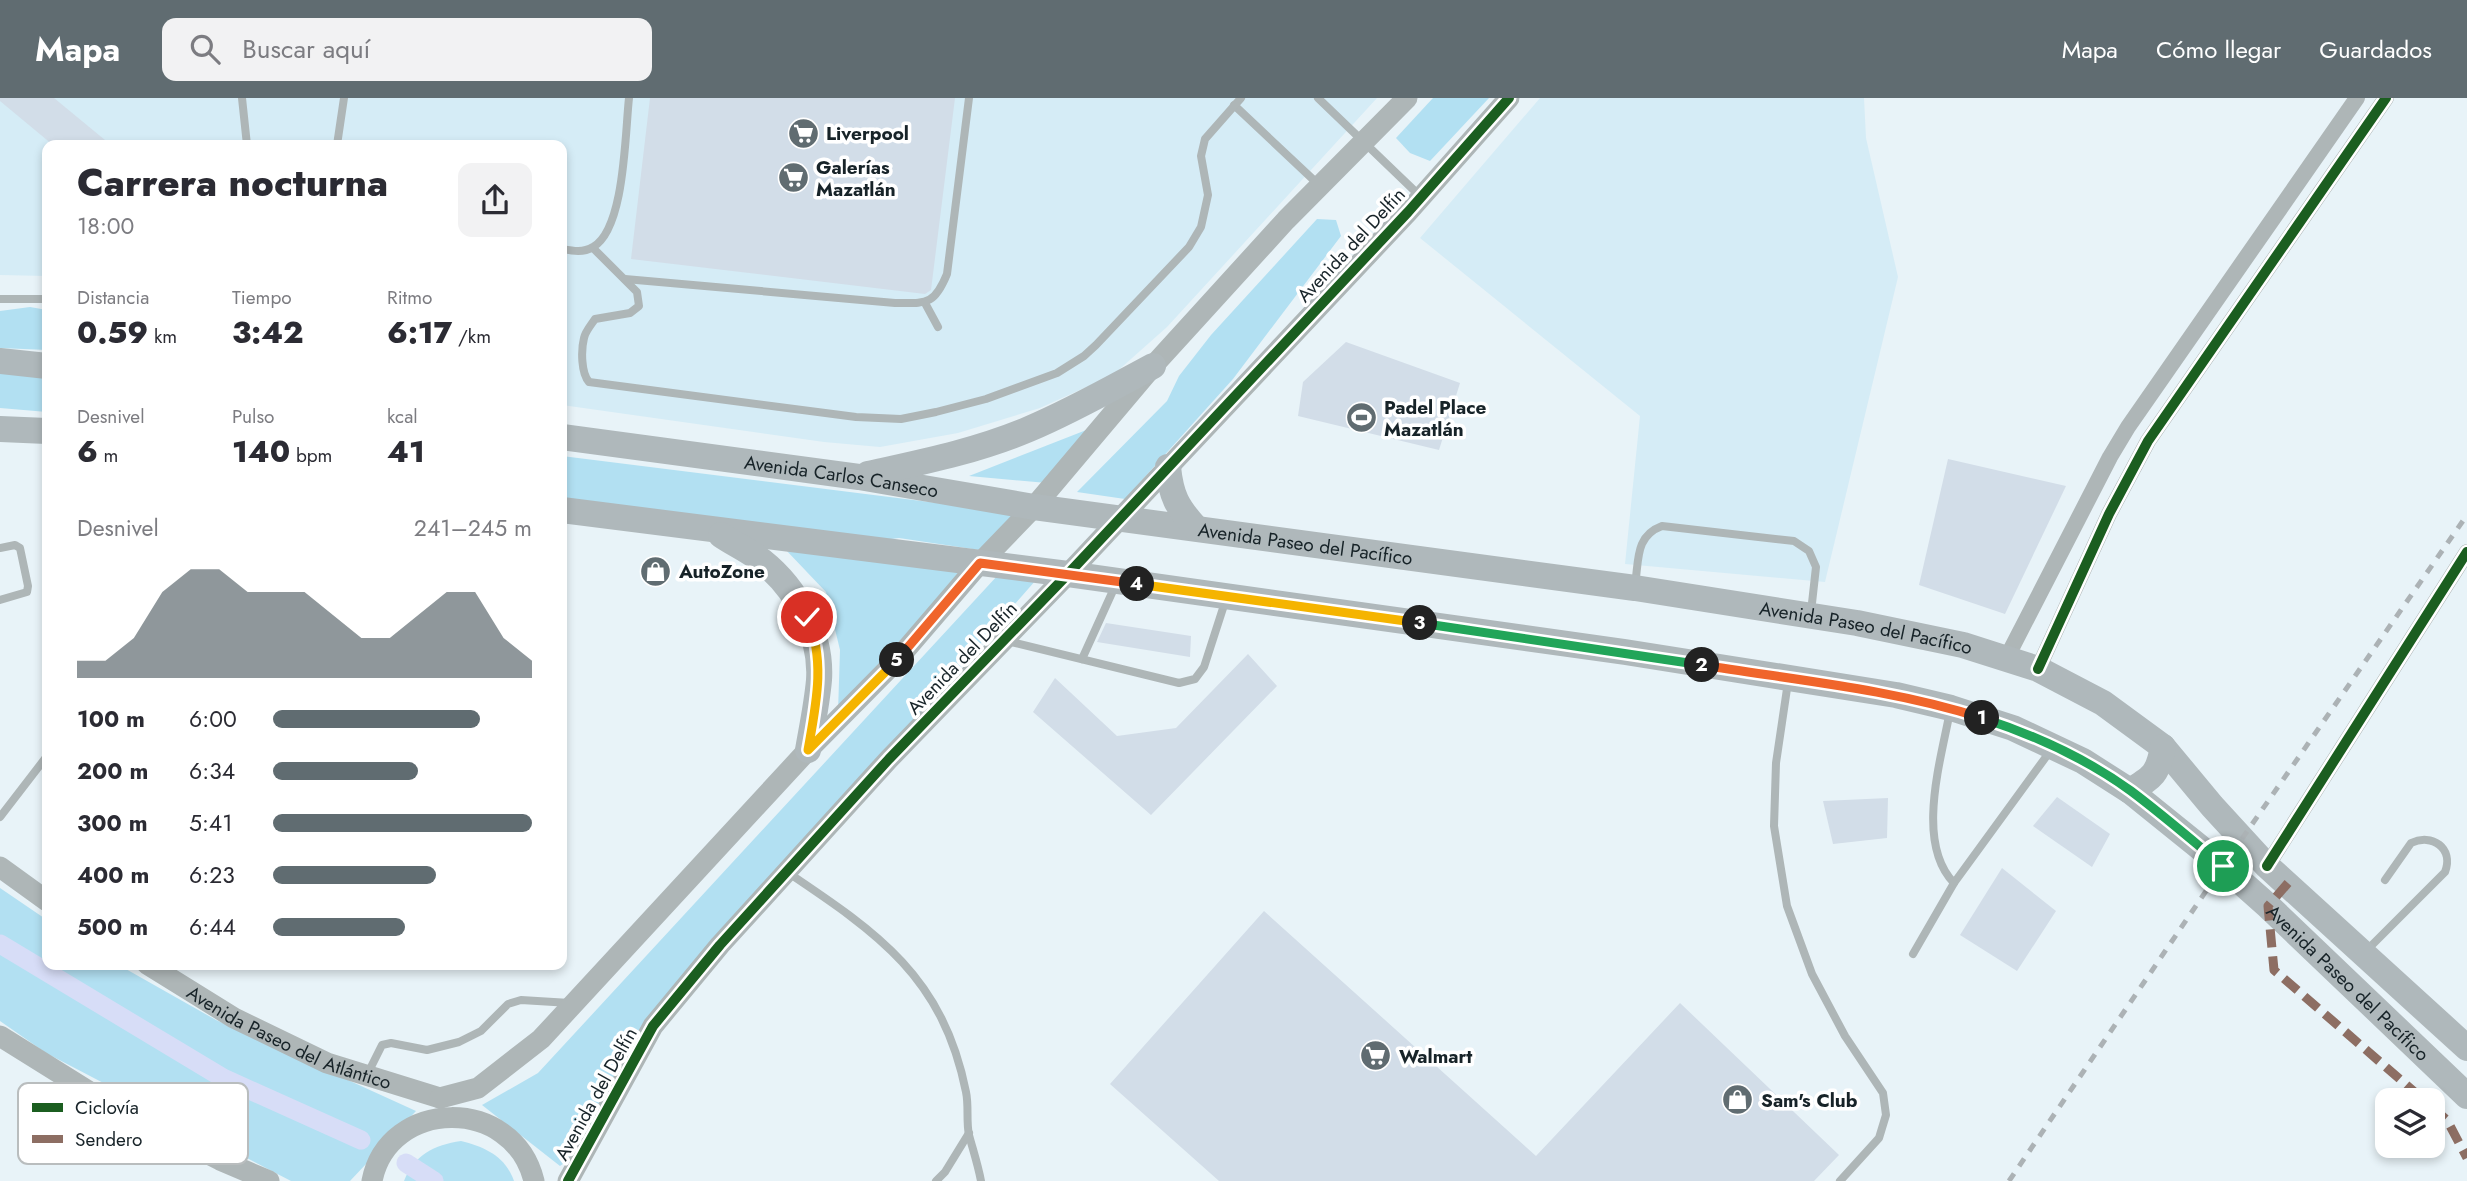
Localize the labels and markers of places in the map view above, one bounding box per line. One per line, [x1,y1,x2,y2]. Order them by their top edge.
supermarket icon: Liverpool [786,116,820,150]
place label: Liverpool [826,120,909,147]
place label: Galerías Mazatlán [816,154,896,203]
supermarket icon: Galerías Mazatlán [776,161,810,195]
place label: Padel Place Mazatlán [1384,394,1487,443]
sports icon: Padel Place Mazatlán [1344,401,1378,435]
shop icon: AutoZone [639,554,673,588]
place label: AutoZone [678,558,765,585]
pin: 4 [1120,566,1154,602]
pin [777,587,837,647]
pin: 3 [1402,606,1438,640]
pin: 5 [880,642,914,678]
pin: 2 [1684,648,1720,682]
pin: 1 [1965,700,2000,736]
pin [2193,836,2253,896]
supermarket icon: Walmart [1359,1039,1393,1073]
place label: Walmart [1399,1043,1472,1070]
shop icon: Sam's Club [1721,1083,1755,1117]
place label: Sam's Club [1761,1087,1858,1114]

